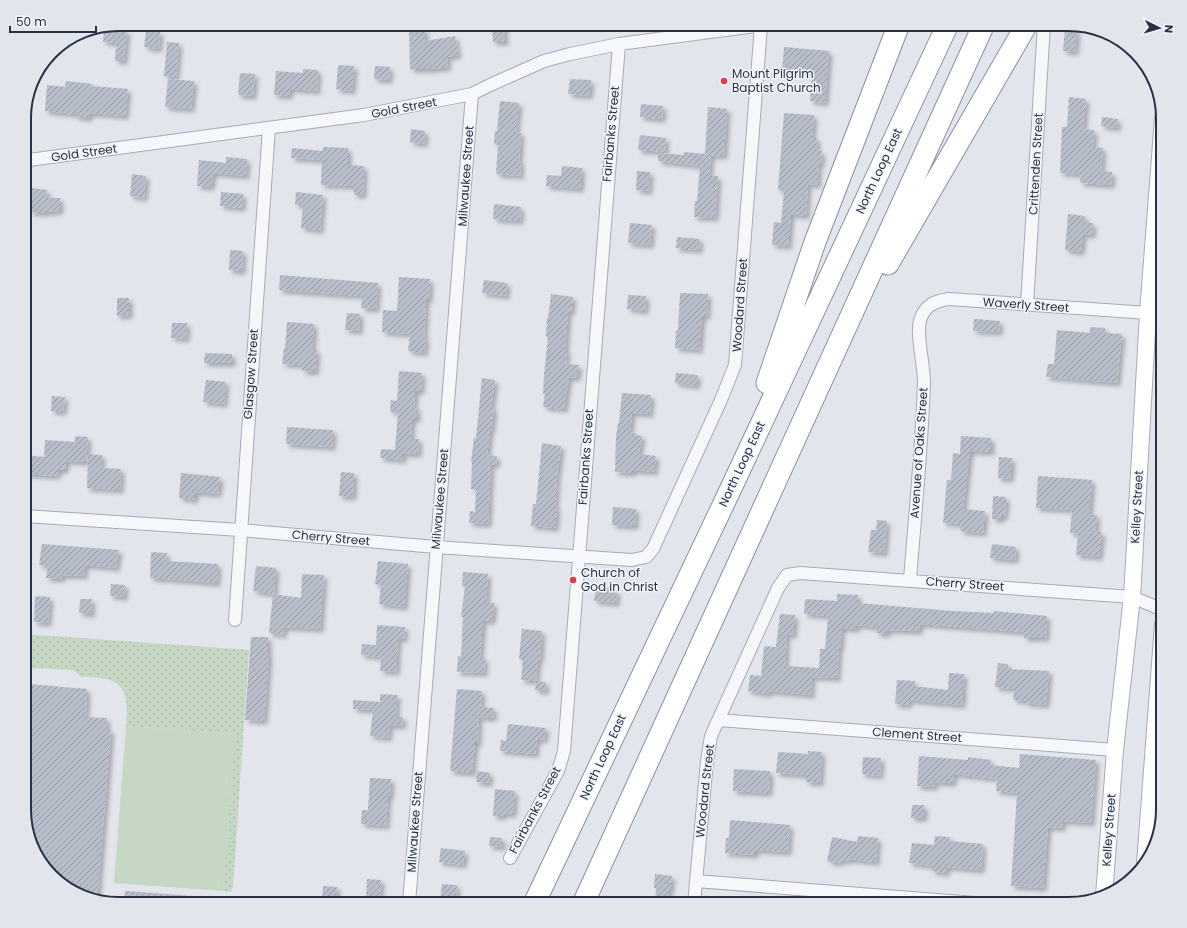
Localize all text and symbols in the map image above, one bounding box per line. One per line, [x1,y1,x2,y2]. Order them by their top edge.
scale bar [10,8,96,34]
north arrow [1139,8,1179,48]
text: 50 m [16,13,47,30]
text: N [1161,24,1177,34]
place label: Mount Pilgrim Baptist Church [732,65,821,96]
marker: Mount Pilgrim Baptist Church [719,76,729,86]
street label: Fairbanks Street [598,85,623,183]
street label: Gold Street [370,93,438,122]
street label: Crittenden Street [1024,113,1047,215]
street label: Milwaukee Street [453,125,478,227]
street label: North Loop East [851,125,906,216]
street label: Gold Street [50,139,118,166]
street label: Woodard Street [728,257,751,353]
street label: Waverly Street [982,293,1070,316]
street label: Glasgow Street [239,328,262,420]
street label: Avenue of Oaks Street [905,387,932,519]
street label: Fairbanks Street [574,408,597,506]
street label: North Loop East [714,418,769,509]
street label: Milwaukee Street [427,448,452,550]
street label: Kelley Street [1126,470,1147,544]
street label: Cherry Street [291,526,371,549]
place label: Church of God in Christ [581,564,658,595]
street label: Cherry Street [925,572,1005,595]
marker: Church of God in Christ [568,575,578,585]
street label: North Loop East [575,711,630,802]
street label: Clement Street [872,723,962,746]
street label: Woodard Street [691,743,718,839]
street label: Fairbanks Street [504,763,565,856]
street label: Milwaukee Street [402,771,427,873]
street label: Kelley Street [1097,793,1120,867]

